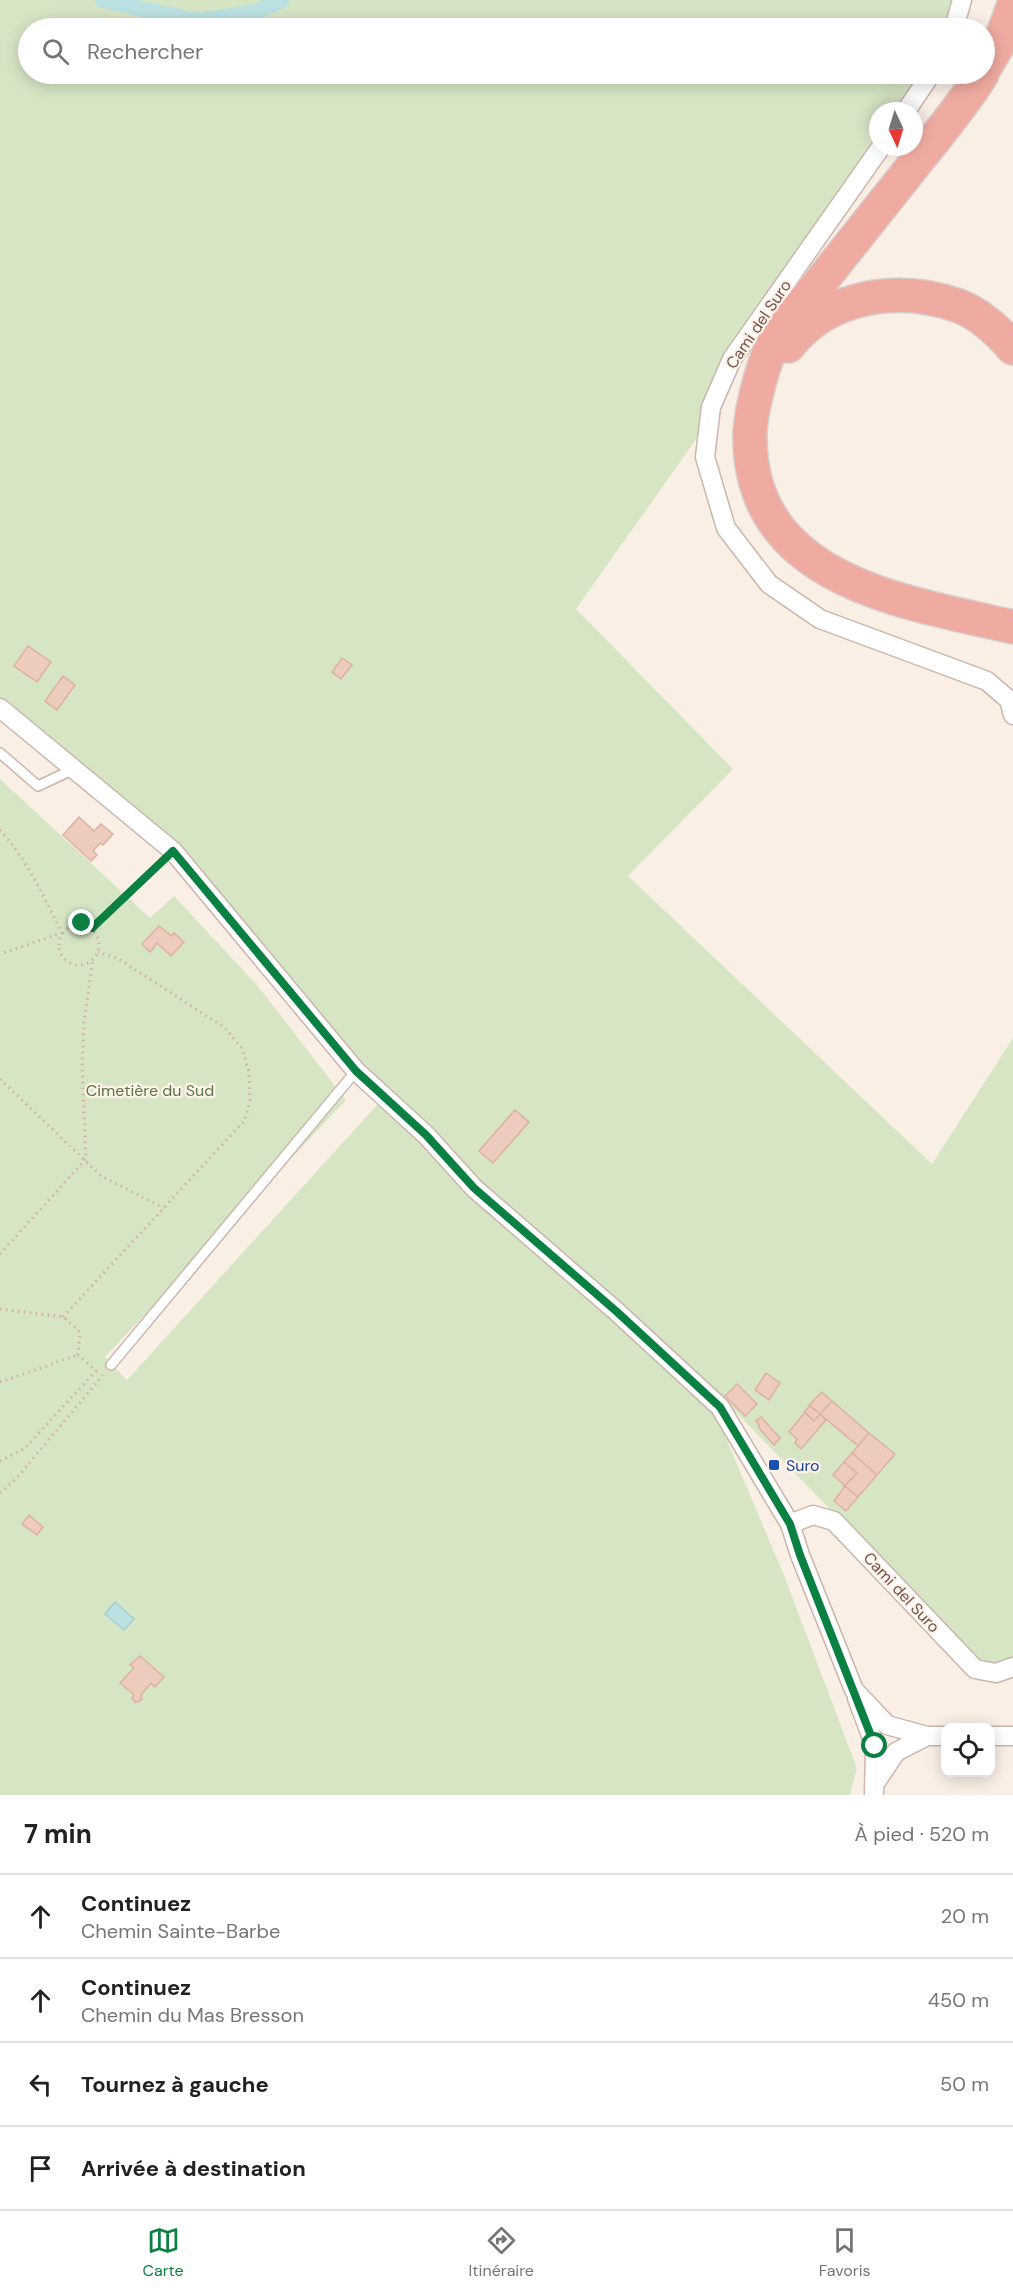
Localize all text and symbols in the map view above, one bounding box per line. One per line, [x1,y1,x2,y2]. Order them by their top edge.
search box [18,18,995,84]
icon: search [39,35,72,68]
text: Rechercher [87,37,203,66]
north arrow [869,102,923,156]
street label: Cami del Suro [721,276,796,373]
route end [68,909,94,935]
park label: Cimetière du Sud [86,1080,214,1101]
place label: Suro [786,1455,820,1476]
marker: Suro [767,1458,781,1472]
street label: Cami del Suro [859,1548,944,1637]
map controls [941,1723,995,1777]
button: locate [941,1723,995,1777]
route start [861,1732,887,1758]
text: 7 min [24,1817,92,1851]
text: À pied · 520 m [855,1821,989,1847]
text: Continuez [81,1889,191,1918]
icon: ahead [24,1900,57,1933]
text: 20 m [941,1903,989,1929]
text: Chemin Sainte-Barbe [81,1918,280,1944]
text: Continuez [81,1973,191,2002]
icon: ahead [24,1984,57,2017]
text: 450 m [928,1987,989,2013]
text: Chemin du Mas Bresson [81,2002,304,2028]
icon: left [24,2068,57,2101]
text: Tournez à gauche [81,2070,269,2099]
text: 50 m [940,2071,989,2097]
icon: arrive [24,2152,57,2185]
text: Arrivée à destination [81,2154,306,2183]
tab: Carte [142,2224,184,2281]
tab: Itinéraire [469,2224,534,2281]
tab: Favoris [819,2224,871,2281]

